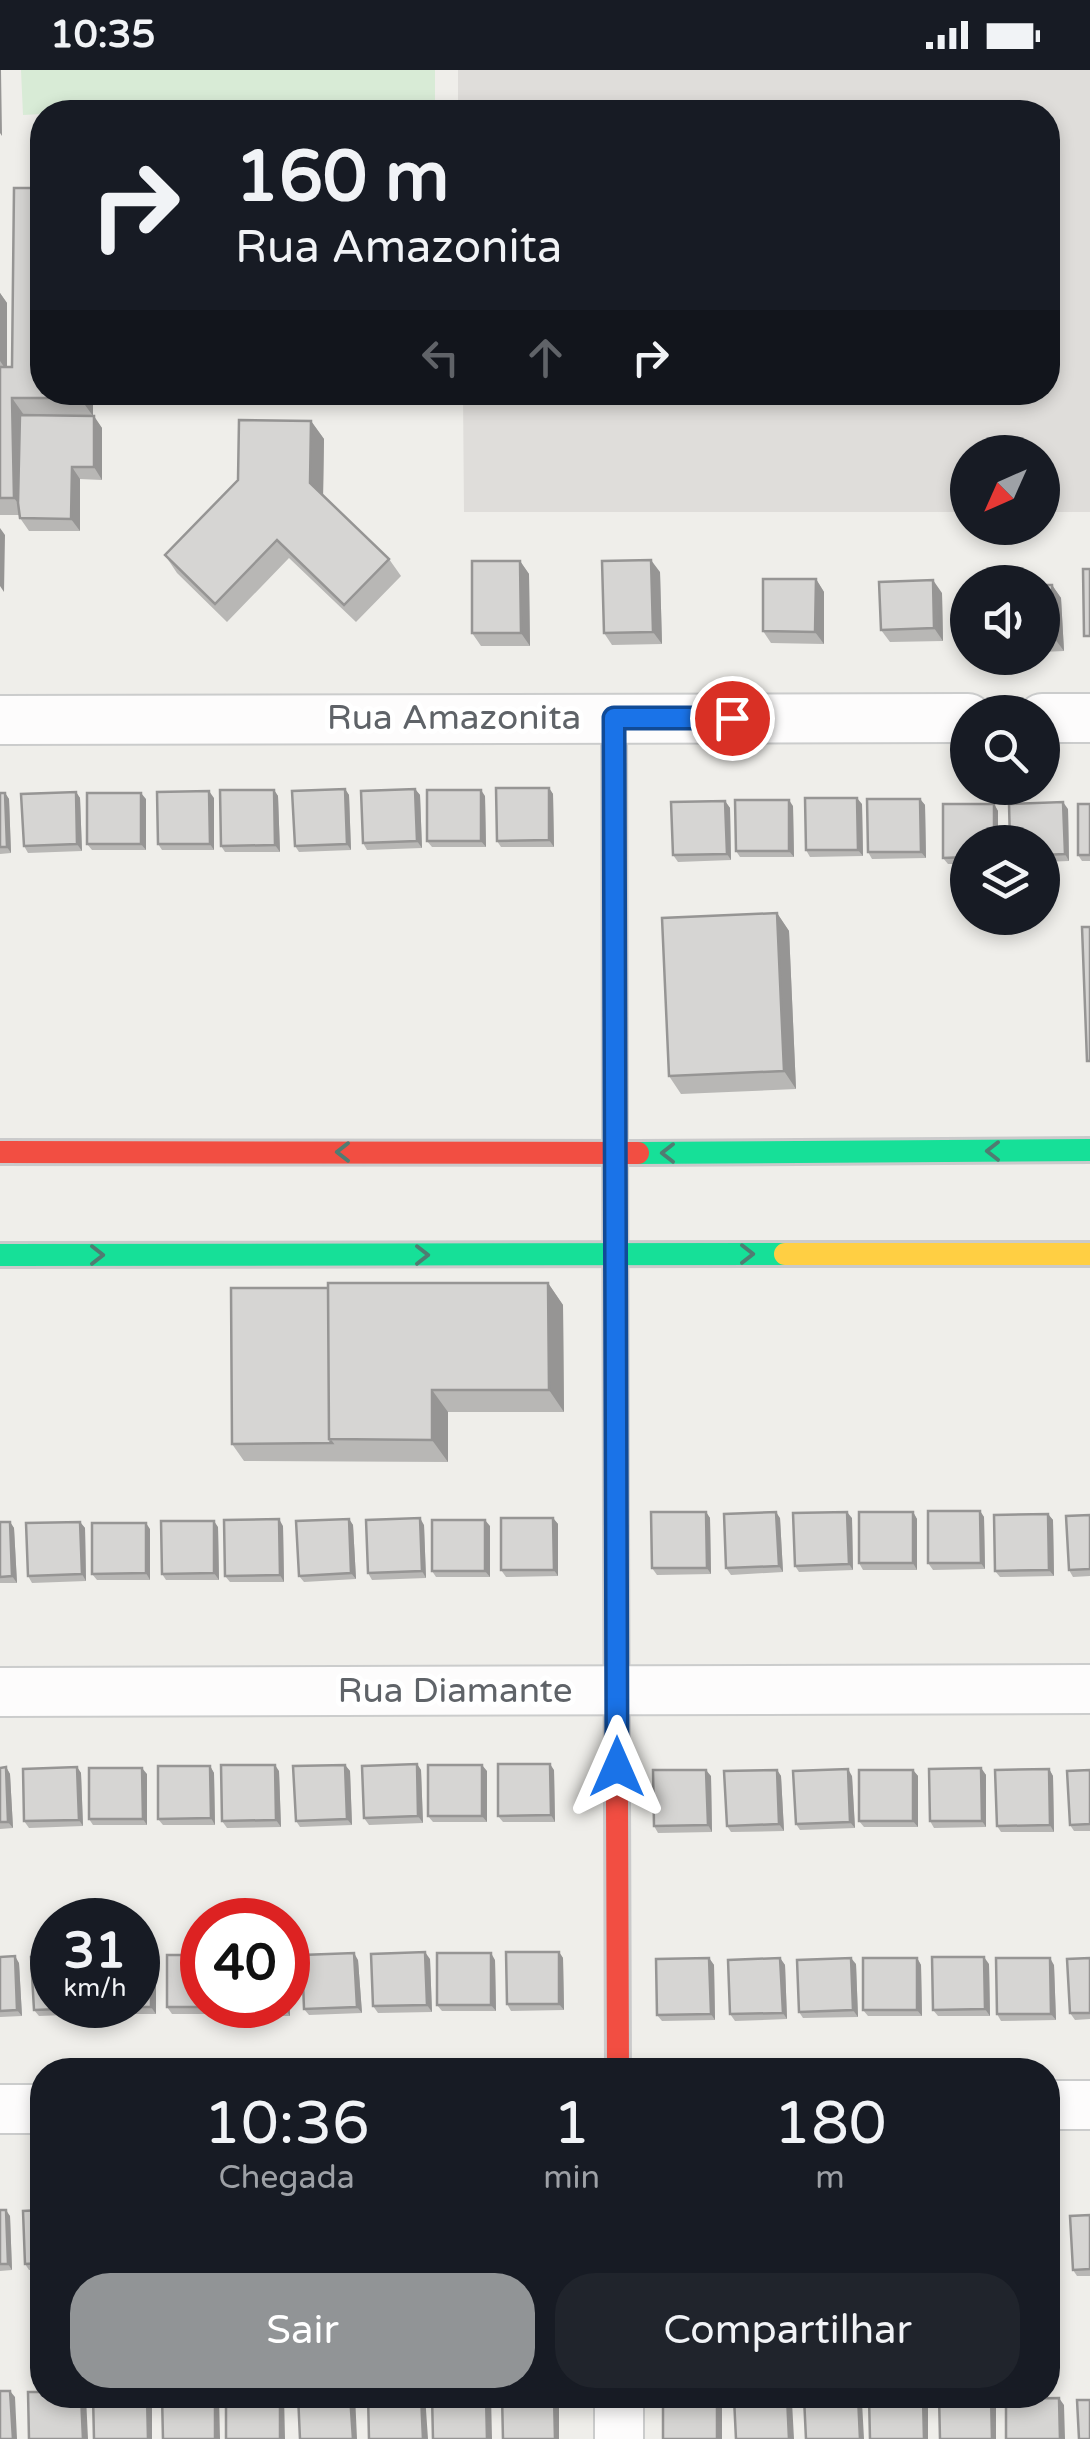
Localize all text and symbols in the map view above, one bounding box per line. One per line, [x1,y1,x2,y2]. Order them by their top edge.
text: 10:35 [50,12,155,58]
text: 160 m [235,136,449,220]
icon: right [70,140,200,270]
text: Rua Amazonita [235,221,562,275]
icon: left [413,330,468,385]
icon: ahead [518,330,573,385]
icon: right [623,330,678,385]
north arrow [950,435,1060,545]
map controls [950,435,1060,935]
button: sound [950,565,1060,675]
pin [690,676,775,761]
icon: arrive [705,691,760,746]
button: search [950,695,1060,805]
street label: Rua Amazonita [327,697,581,739]
button: layers [950,825,1060,935]
one-way arrow [984,1140,1000,1162]
one-way arrow [334,1141,350,1163]
one-way arrow [659,1142,675,1163]
one-way arrow [740,1243,756,1265]
one-way arrow [90,1244,106,1266]
one-way arrow [416,1244,431,1266]
street label: Rua Diamante [338,1670,572,1712]
position arrow [565,1715,669,1819]
speed limit sign: 40 [180,1898,310,2028]
text: 31 [64,1921,126,1981]
text: km/h [64,1973,126,2003]
text: 10:36 [203,2088,370,2160]
text: 1 [553,2088,590,2160]
text: 180 [773,2088,887,2160]
text: Chegada [219,2159,355,2197]
text: min [543,2159,600,2197]
text: m [815,2159,845,2197]
button: Sair [70,2273,535,2388]
button: Compartilhar [555,2273,1020,2388]

